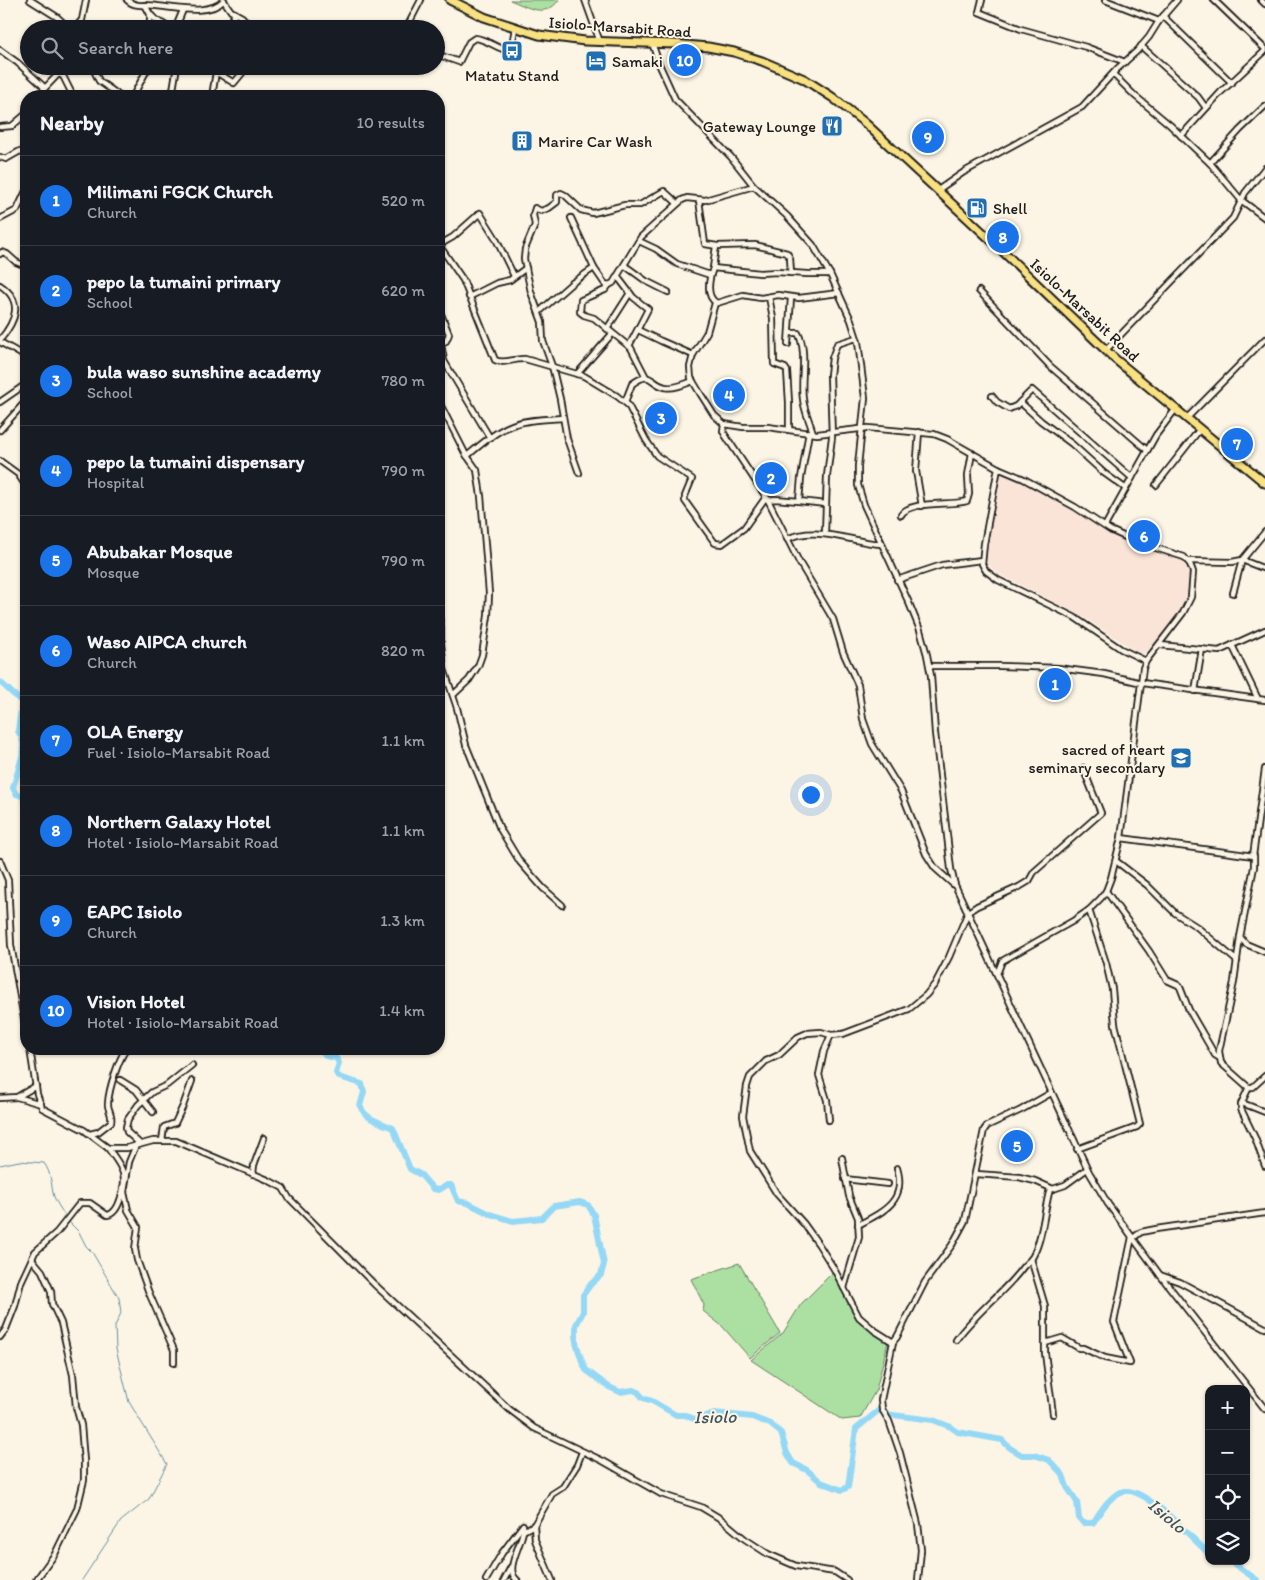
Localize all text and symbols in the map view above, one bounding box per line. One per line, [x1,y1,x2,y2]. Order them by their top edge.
street label: Isiolo-Marsabit Road [548,13,692,41]
search box [20,20,445,75]
icon: search [38,34,66,62]
text: Search here [78,36,173,59]
bus stop icon: Matatu Stand [500,39,524,63]
pin: 10 [669,41,701,79]
hotel icon: Samaki [584,49,608,73]
place label: Samaki [612,52,663,71]
place label: Matatu Stand [465,66,560,85]
text: Nearby [40,110,104,135]
text: 10 results [357,113,425,132]
restaurant icon: Gateway Lounge [820,114,844,138]
place label: Gateway Lounge [703,117,816,136]
pin: 9 [912,118,944,156]
building icon: Marire Car Wash [510,129,534,153]
place label: Marire Car Wash [538,132,652,151]
text: Milimani FGCK Church [87,180,273,203]
text: 1 [52,191,60,210]
text: 520 m [381,191,425,210]
fuel station icon: Shell [965,196,989,220]
place label: Shell [993,199,1028,218]
text: Church [87,203,137,222]
pin: 8 [987,218,1019,256]
street label: Isiolo-Marsabit Road [1026,254,1144,366]
text: pepo la tumaini primary [87,270,280,293]
text: 2 [52,281,60,300]
text: 620 m [381,281,425,300]
text: School [87,293,133,312]
text: bula waso sunshine academy [87,360,321,383]
text: 3 [52,371,60,390]
text: 780 m [381,371,425,390]
pin: 4 [713,376,745,414]
text: School [87,383,133,402]
pin: 3 [645,399,677,437]
pin: 7 [1221,425,1253,463]
text: pepo la tumaini dispensary [87,450,305,473]
pin: 2 [755,459,787,497]
text: 4 [51,461,61,480]
text: 790 m [382,461,425,480]
text: Hospital [87,473,144,492]
pin: 6 [1128,517,1160,555]
text: Abubakar Mosque [87,540,233,563]
text: 5 [52,551,60,570]
text: 790 m [382,551,425,570]
text: Mosque [87,563,140,582]
text: Waso AIPCA church [87,630,247,653]
text: 6 [52,641,60,660]
text: 820 m [381,641,425,660]
text: Church [87,653,137,672]
pin: 1 [1039,665,1071,703]
text: OLA Energy [87,720,183,743]
text: 7 [52,731,60,750]
text: 1.1 km [381,731,425,750]
place label: sacred of heart seminary secondary [1029,740,1165,777]
text: Fuel · Isiolo-Marsabit Road [87,743,270,762]
school or university icon: sacred of heart seminary secondary [1169,746,1193,770]
your location [798,782,824,808]
text: Northern Galaxy Hotel [87,810,271,833]
text: 8 [52,821,60,840]
text: 1.1 km [381,821,425,840]
text: Hotel · Isiolo-Marsabit Road [87,833,278,852]
text: EAPC Isiolo [87,900,182,923]
text: 9 [52,911,60,930]
text: 1.3 km [380,911,425,930]
text: Church [87,923,137,942]
text: Vision Hotel [87,990,185,1013]
text: 10 [47,1001,65,1020]
text: 1.4 km [379,1001,425,1020]
text: Hotel · Isiolo-Marsabit Road [87,1013,278,1032]
pin: 5 [1001,1127,1033,1165]
map controls [1205,1385,1250,1565]
button: + [1205,1385,1250,1430]
water label: Isiolo [693,1406,737,1428]
button: − [1205,1430,1250,1475]
button: locate [1205,1475,1250,1520]
water label: Isiolo [1144,1494,1191,1539]
button: layers [1205,1520,1250,1565]

